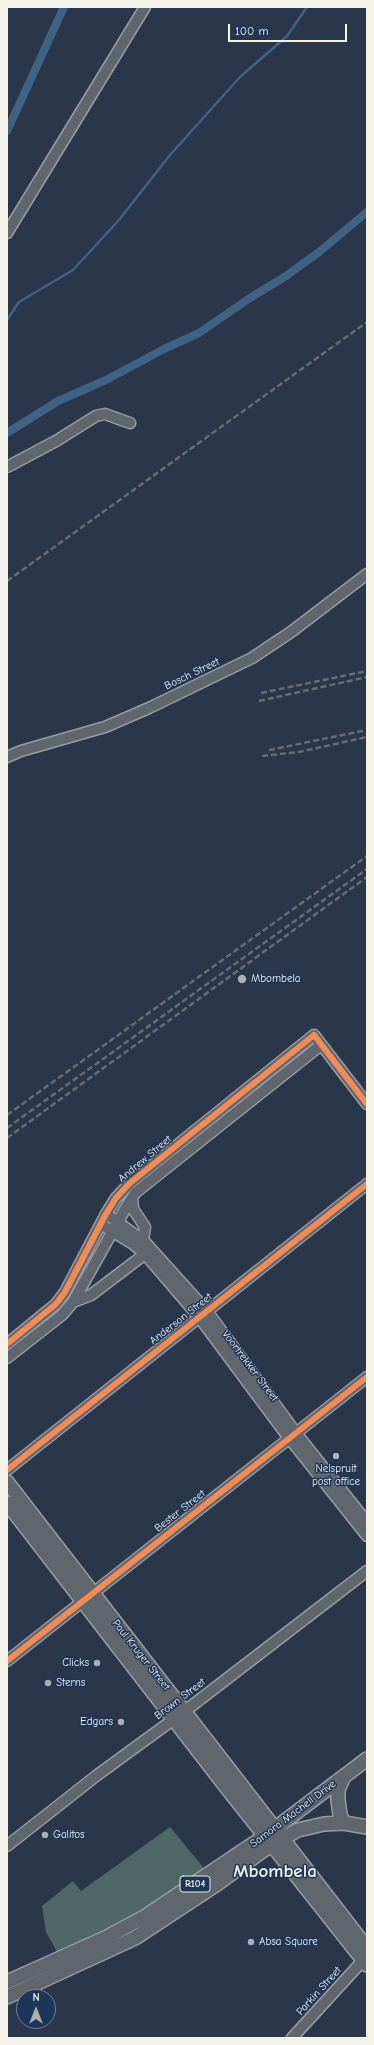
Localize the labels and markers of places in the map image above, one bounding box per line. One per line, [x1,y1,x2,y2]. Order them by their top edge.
place label: Mbombela [251,972,300,986]
marker: Mbombela [236,973,248,985]
marker: Nelspruit post office [331,1451,341,1461]
place label: Nelspruit post office [312,1462,360,1488]
place label: Clicks [62,1656,89,1670]
marker: Clicks [92,1658,102,1668]
place label: Sterns [56,1676,85,1690]
marker: Sterns [43,1678,53,1688]
place label: Edgars [80,1715,113,1729]
marker: Edgars [116,1717,126,1727]
place label: Galitos [53,1828,85,1842]
marker: Galitos [40,1830,50,1840]
place label: Absa Square [259,1935,318,1949]
marker: Absa Square [246,1937,256,1947]

